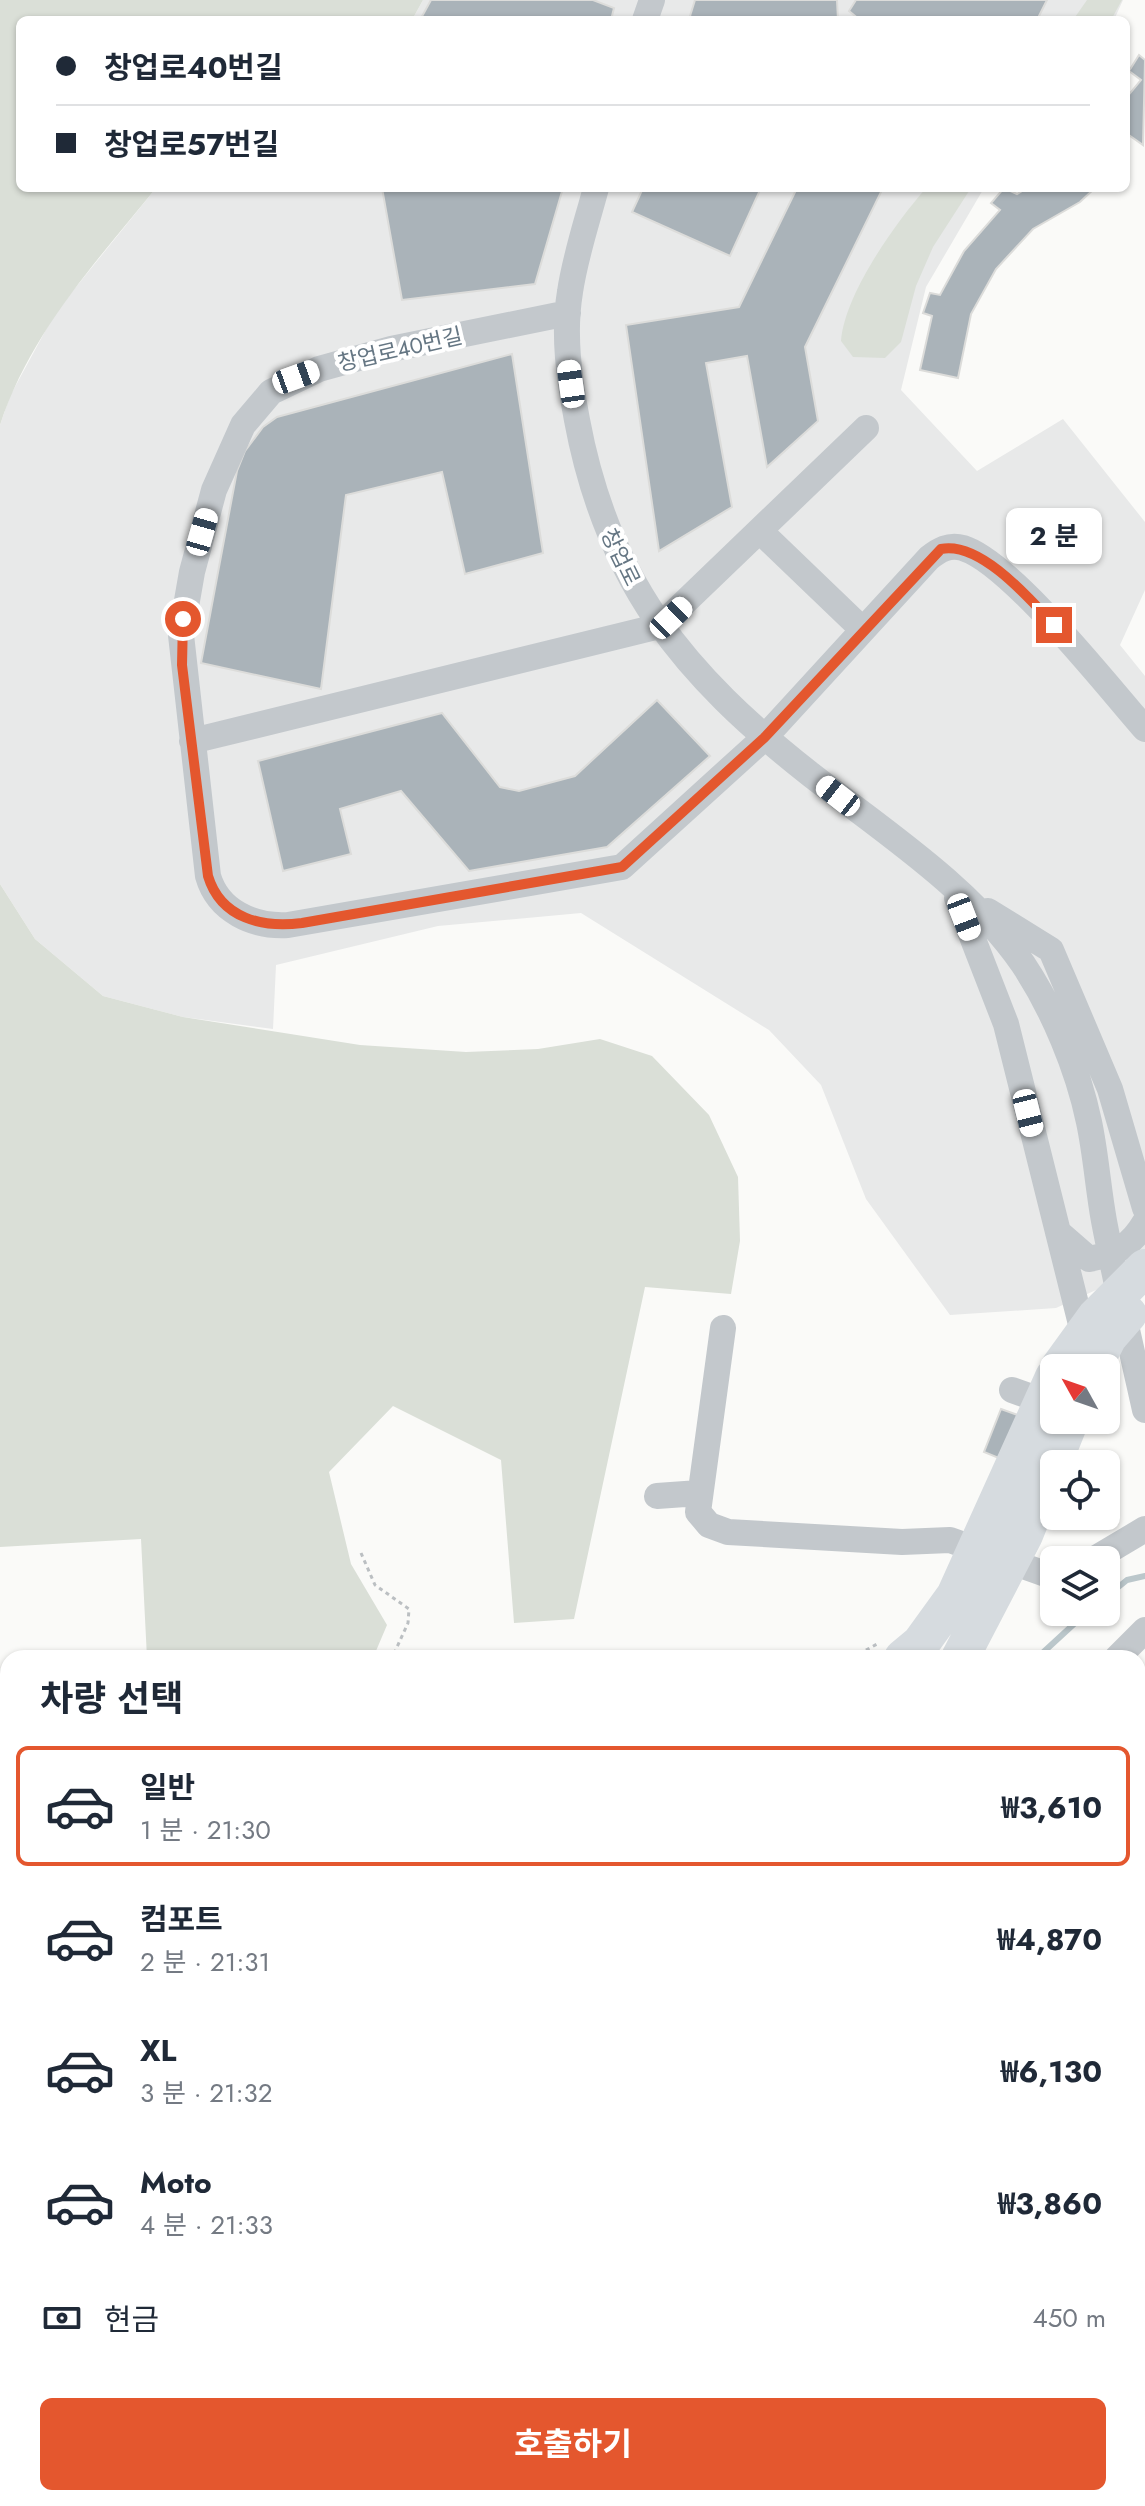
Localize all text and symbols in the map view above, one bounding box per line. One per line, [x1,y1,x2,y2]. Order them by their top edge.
text: 창업로40번길 [104,46,283,89]
text: 창업로57번길 [104,123,279,166]
street label: 창업로40번길 [334,319,466,379]
car [269,358,323,396]
car [556,359,586,409]
car [184,506,220,558]
callout: 2 분 [1006,509,1102,565]
text: 2 분 [1030,517,1078,555]
street label: 창업로 [593,523,649,591]
car [645,593,697,643]
route start [165,601,201,637]
route end [1036,607,1072,643]
car [812,772,864,820]
car [944,890,984,944]
car [1011,1087,1045,1139]
north arrow [1040,1354,1120,1434]
map controls [1040,1354,1120,1626]
button: locate [1040,1450,1120,1530]
button: layers [1040,1546,1120,1626]
text: 차량 선택 [40,1672,183,1724]
text: 일반 [140,1766,195,1809]
icon: car [44,1770,116,1842]
text: ₩3,610 [1001,1786,1102,1829]
text: 1 분 · 21:30 [140,1811,271,1849]
text: 컴포트 [140,1898,223,1941]
icon: car [44,1902,116,1974]
text: ₩4,870 [997,1918,1102,1961]
text: 2 분 · 21:31 [140,1943,270,1981]
text: XL [140,2029,176,2072]
icon: car [44,2034,116,2106]
text: ₩6,130 [1001,2050,1102,2093]
text: 3 분 · 21:32 [140,2074,273,2112]
text: Moto [140,2161,212,2204]
icon: car [44,2166,116,2238]
text: ₩3,860 [998,2182,1102,2225]
text: 4 분 · 21:33 [140,2206,273,2244]
icon: cash [40,2296,84,2340]
text: 현금 [104,2298,159,2341]
text: 450 m [1032,2299,1106,2337]
button: 호출하기 [40,2398,1106,2490]

